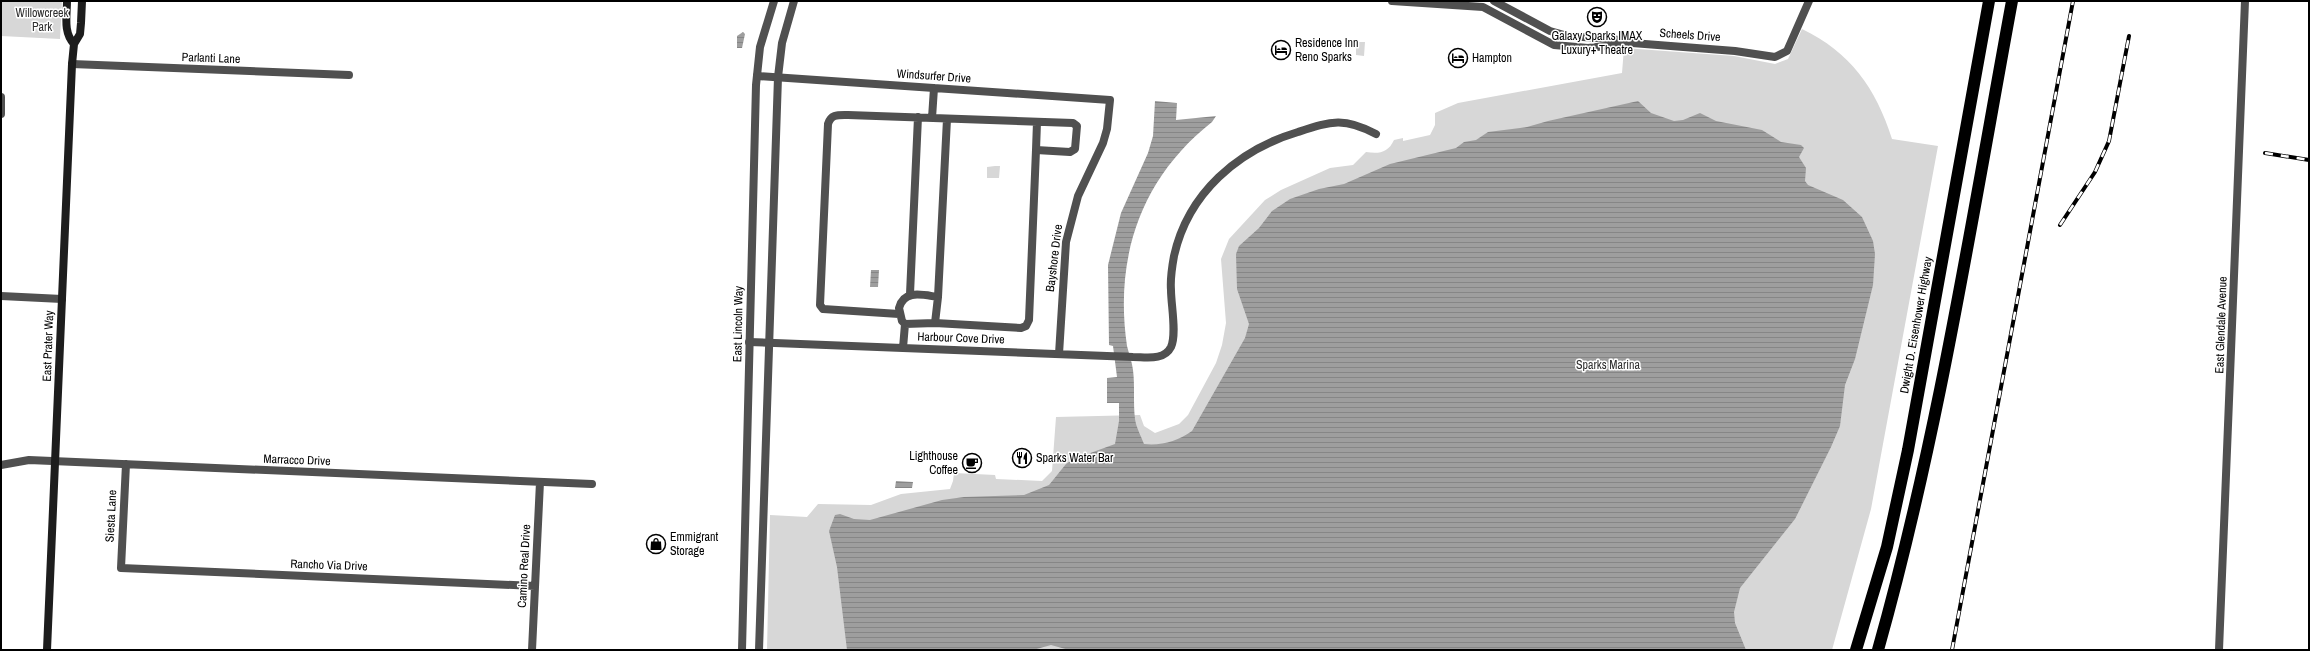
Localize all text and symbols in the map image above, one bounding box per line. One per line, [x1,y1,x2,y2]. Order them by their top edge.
park label: Willowcreek Park [15,5,69,35]
theatre icon: Galaxy Sparks IMAX Luxury+ Theatre [1586,6,1608,28]
street label: Scheels Drive [1659,25,1721,45]
place label: Galaxy Sparks IMAX Luxury+ Theatre [1552,28,1643,58]
place label: Residence Inn Reno Sparks [1295,35,1358,65]
hotel icon: Residence Inn Reno Sparks [1270,39,1292,61]
hotel icon: Hampton [1447,47,1469,69]
street label: Parlanti Lane [181,49,241,67]
place label: Hampton [1472,50,1512,66]
street label: Windsurfer Drive [896,65,972,87]
street label: Bayshore Drive [1042,223,1066,293]
street label: Dwight D. Eisenhower Highway [1896,255,1936,395]
street label: East Glendale Avenue [2211,276,2231,374]
street label: East Lincoln Way [729,286,747,362]
street label: East Prater Way [39,310,57,382]
street label: Harbour Cove Drive [917,328,1005,348]
park label: Sparks Marina [1576,357,1641,373]
restaurant icon: Sparks Water Bar [1011,447,1033,469]
place label: Lighthouse Coffee [909,448,958,478]
place label: Sparks Water Bar [1036,450,1114,466]
street label: Marracco Drive [263,451,331,469]
cafe icon: Lighthouse Coffee [961,452,983,474]
street label: Siesta Lane [102,489,120,543]
street label: Camino Real Drive [514,524,534,608]
place label: Emmigrant Storage [670,529,718,559]
shop icon: Emmigrant Storage [645,533,667,555]
street label: Rancho Via Drive [290,556,368,574]

